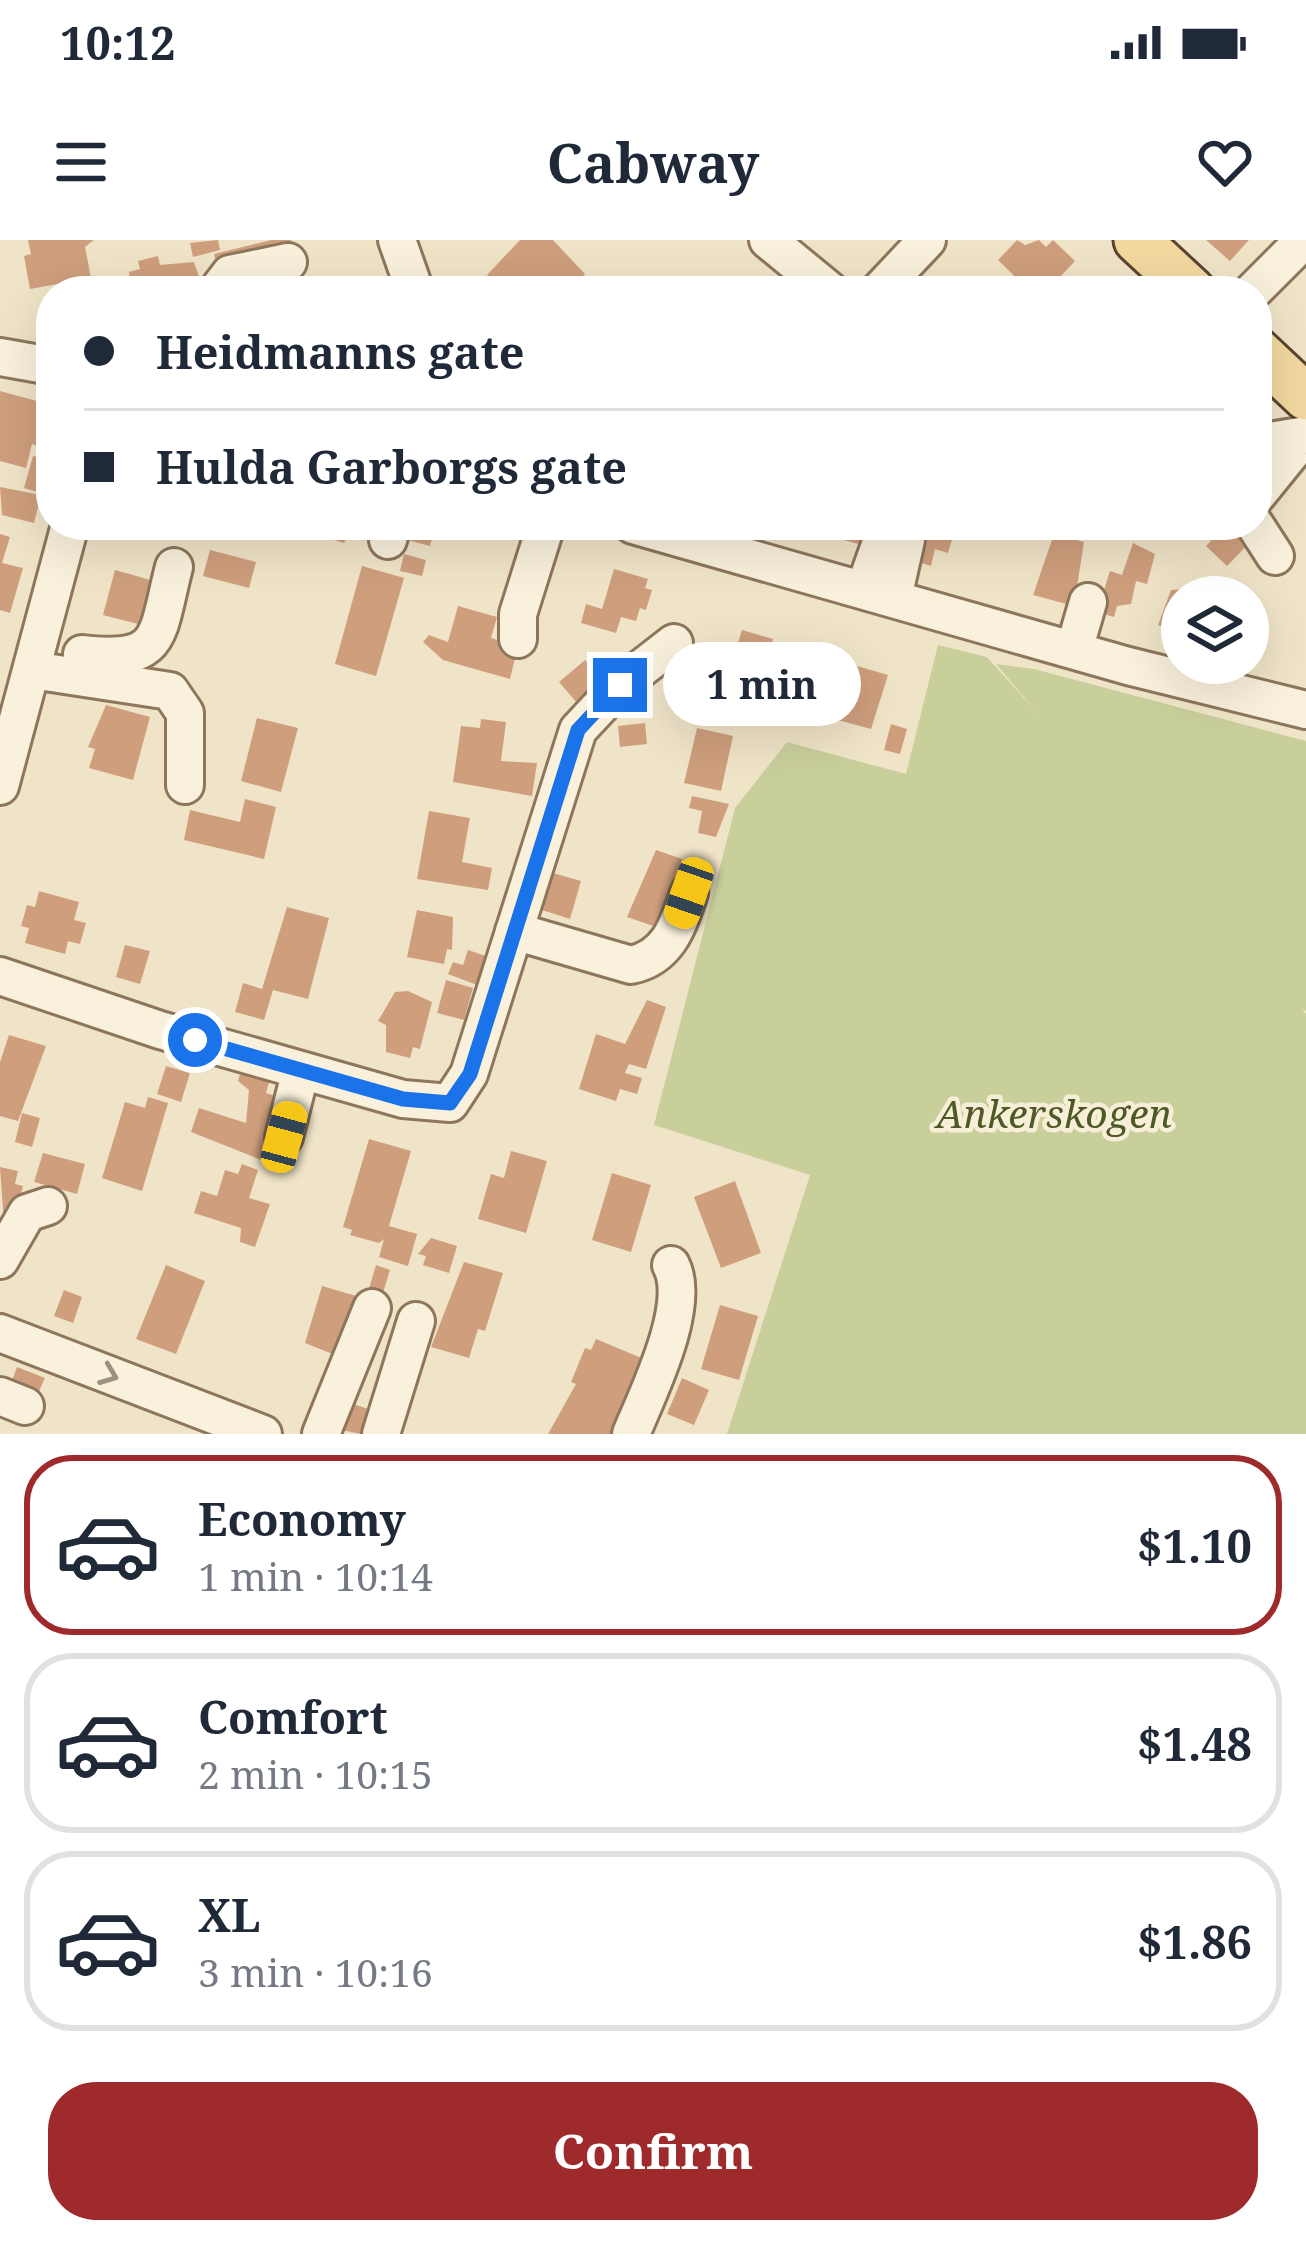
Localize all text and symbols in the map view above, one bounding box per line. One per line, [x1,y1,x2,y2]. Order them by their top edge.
text: 10:12 [60,12,175,73]
text: Cabway [547,125,759,199]
icon: menu [48,129,114,195]
icon: heart [1192,129,1258,195]
text: Heidmanns gate [156,321,525,382]
text: Hulda Garborgs gate [156,436,627,497]
map controls [1161,576,1269,684]
button: layers [1161,576,1269,684]
callout: 1 min [662,643,860,727]
text: 1 min [707,657,817,710]
route end [593,658,647,712]
car [660,853,718,933]
route start [168,1013,222,1067]
park label: Ankerskogen [933,1086,1172,1139]
car [257,1098,311,1176]
one-way arrow [98,1361,119,1386]
text: Economy [198,1488,406,1549]
icon: car [54,1491,162,1599]
text: $1.10 [1137,1515,1252,1576]
text: 1 min · 10:14 [198,1549,433,1602]
text: Comfort [198,1686,388,1747]
icon: car [54,1689,162,1797]
text: $1.48 [1137,1713,1252,1774]
text: 2 min · 10:15 [198,1747,433,1800]
text: XL [198,1884,260,1945]
icon: car [54,1887,162,1995]
text: $1.86 [1137,1911,1252,1972]
text: 3 min · 10:16 [198,1945,433,1998]
button: Confirm [48,2082,1258,2220]

